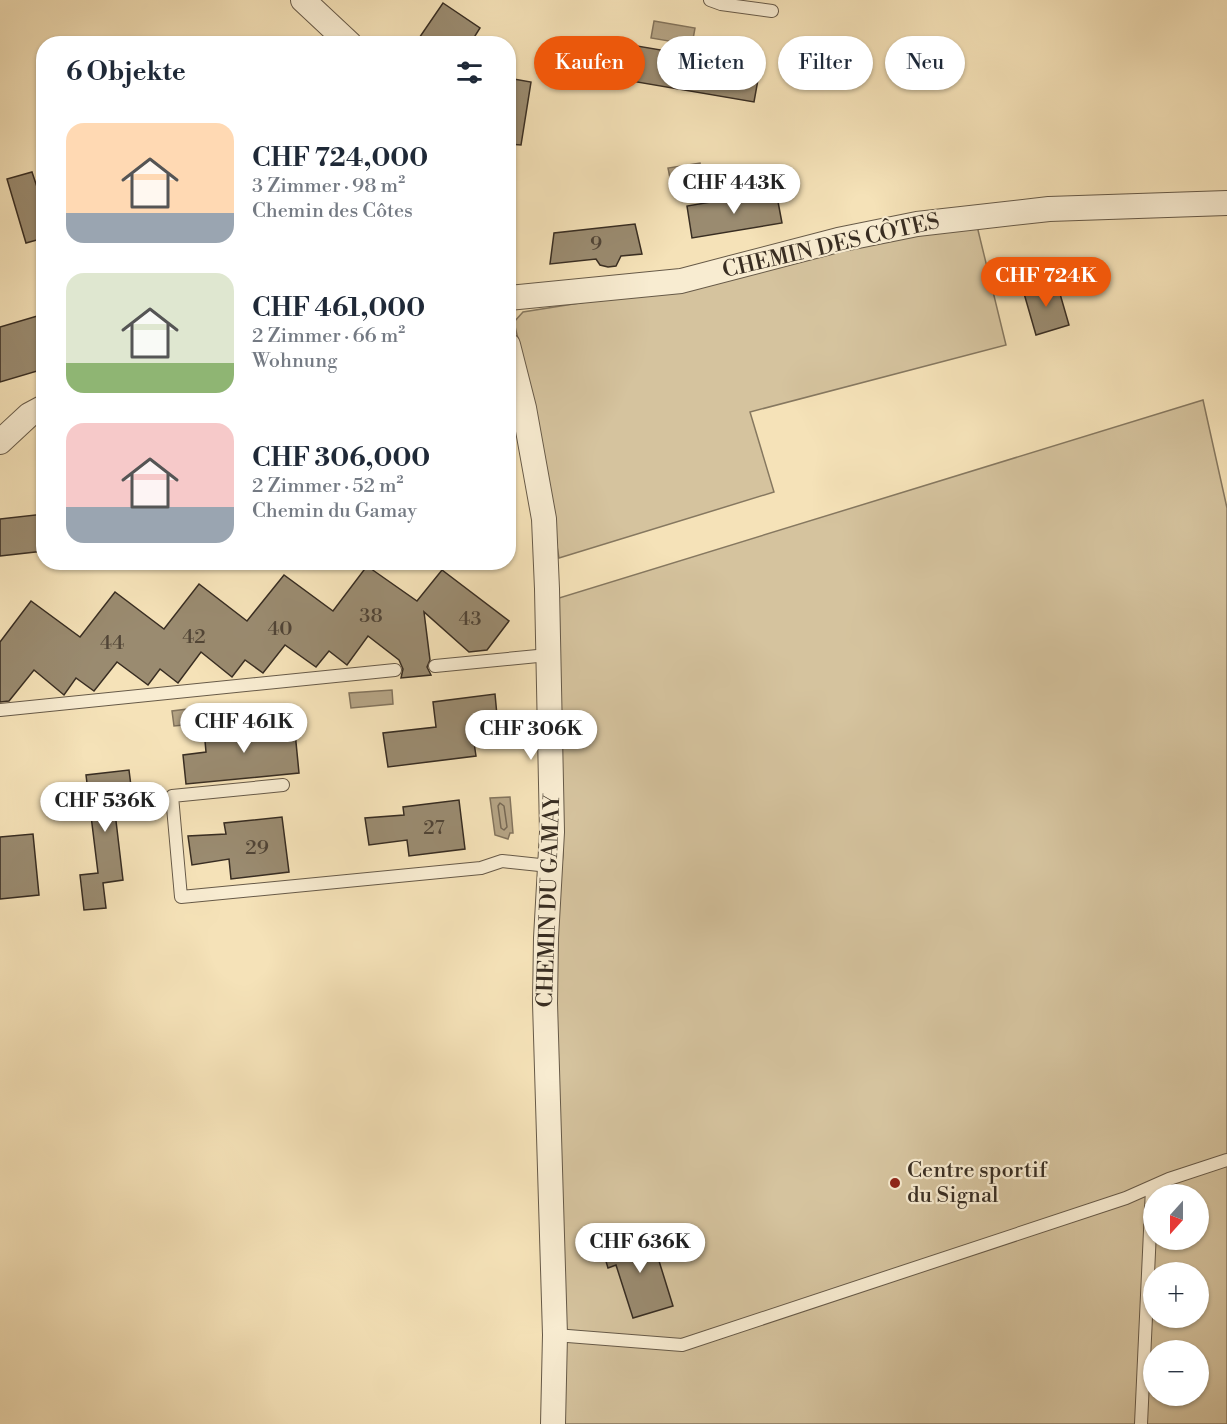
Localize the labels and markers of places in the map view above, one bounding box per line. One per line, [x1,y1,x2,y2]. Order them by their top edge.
pin: CHF 443K [672,164,796,215]
pin: CHF 724K [984,257,1108,308]
pin: CHF 461K [182,703,306,754]
pin: CHF 306K [469,710,593,761]
pin: CHF 536K [43,782,167,833]
place label: Centre sportif du Signal [907,1157,1048,1209]
marker: Centre sportif du Signal [888,1176,902,1190]
pin: CHF 636K [578,1223,702,1274]

